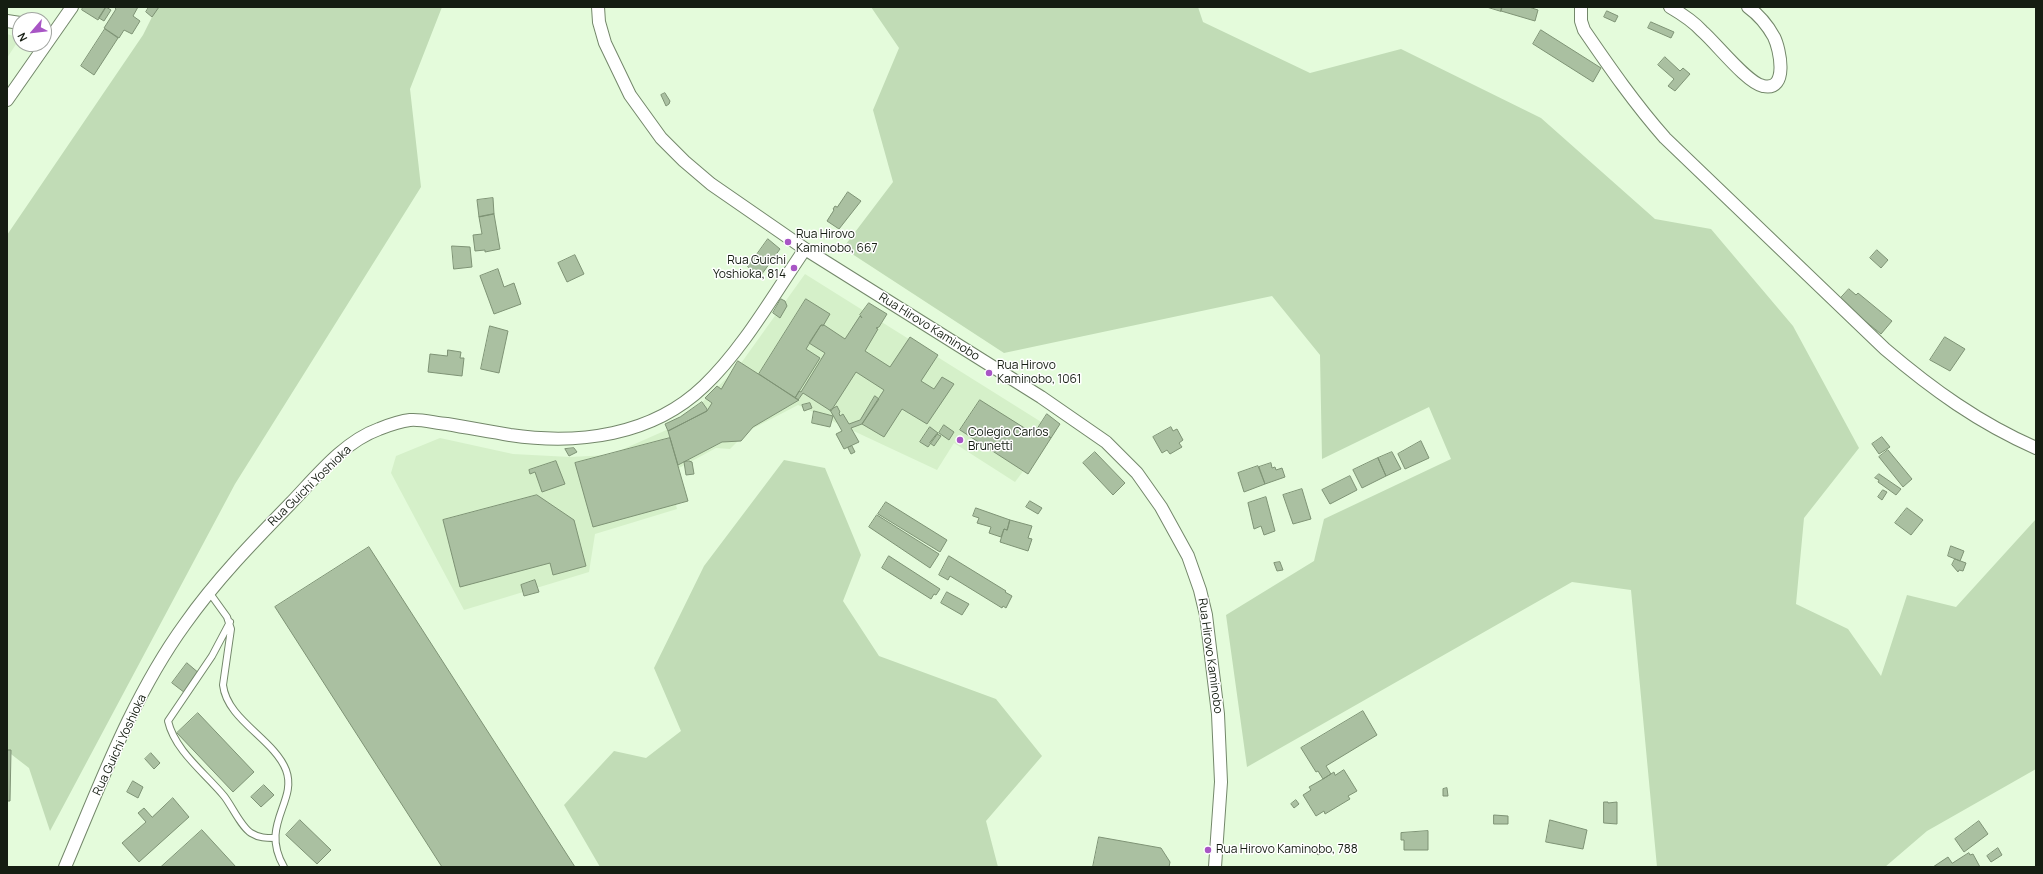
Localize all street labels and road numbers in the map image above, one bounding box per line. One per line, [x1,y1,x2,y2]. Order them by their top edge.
street label: Rua Hirovo Kaminobo [876,290,982,364]
street label: Rua Guichi Yoshioka [266,443,354,529]
street label: Rua Hirovo Kaminobo [1195,597,1225,715]
street label: Rua Guichi Yoshioka [90,692,150,798]

